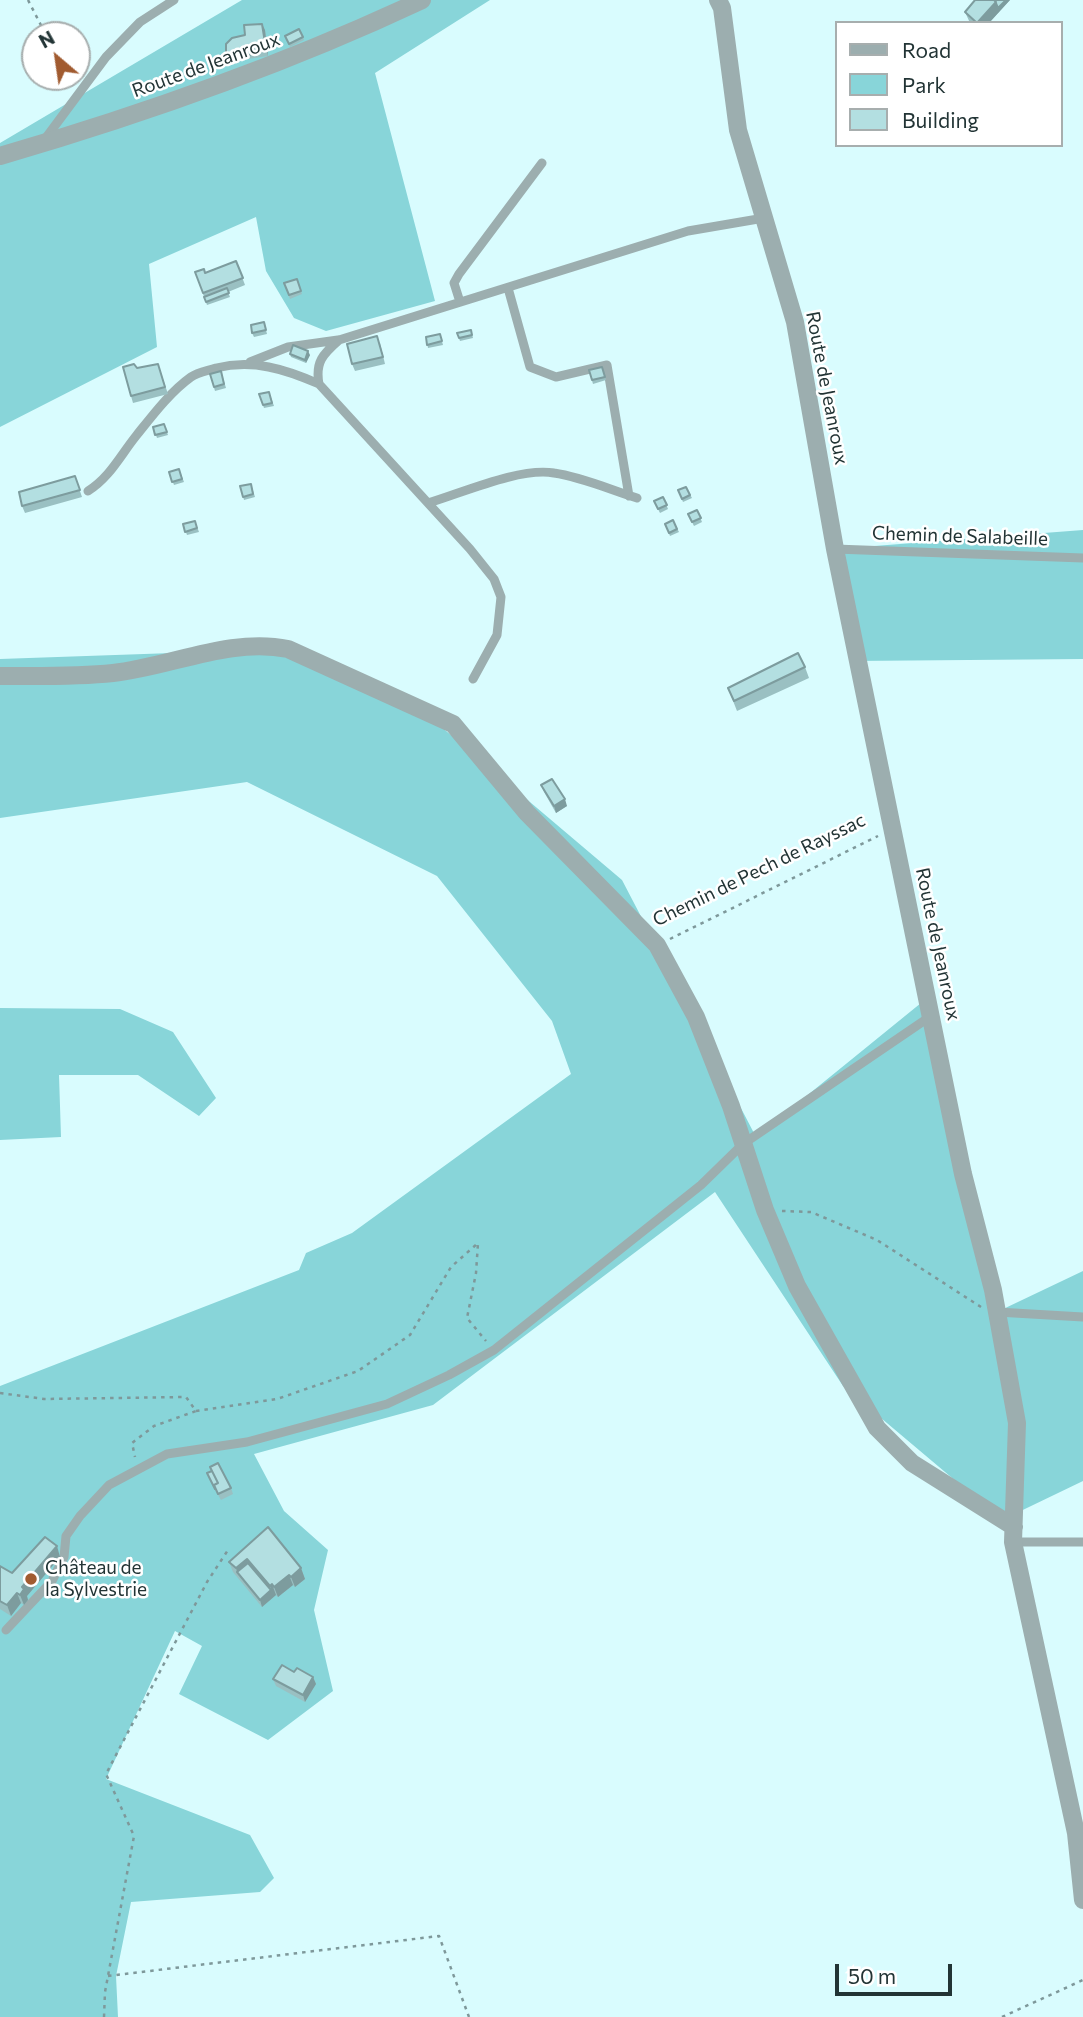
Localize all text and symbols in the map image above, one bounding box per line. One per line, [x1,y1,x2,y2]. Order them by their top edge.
north arrow [21,21,91,91]
legend [834,21,1062,147]
text: N [35,25,58,52]
street label: Route de Jeanroux [129,28,283,102]
text: Road [902,37,951,62]
text: Park [902,72,946,97]
text: Building [902,107,979,132]
street label: Route de Jeanroux [801,309,853,467]
street label: Chemin de Salabeille [872,522,1048,550]
street label: Chemin de Pech de Rayssac [649,809,869,931]
street label: Route de Jeanroux [911,865,965,1023]
place label: Château de la Sylvestrie [45,1557,147,1601]
marker: Château de la Sylvestrie [23,1571,39,1587]
scale bar [838,1951,955,1995]
text: 50 m [848,1963,896,1988]

